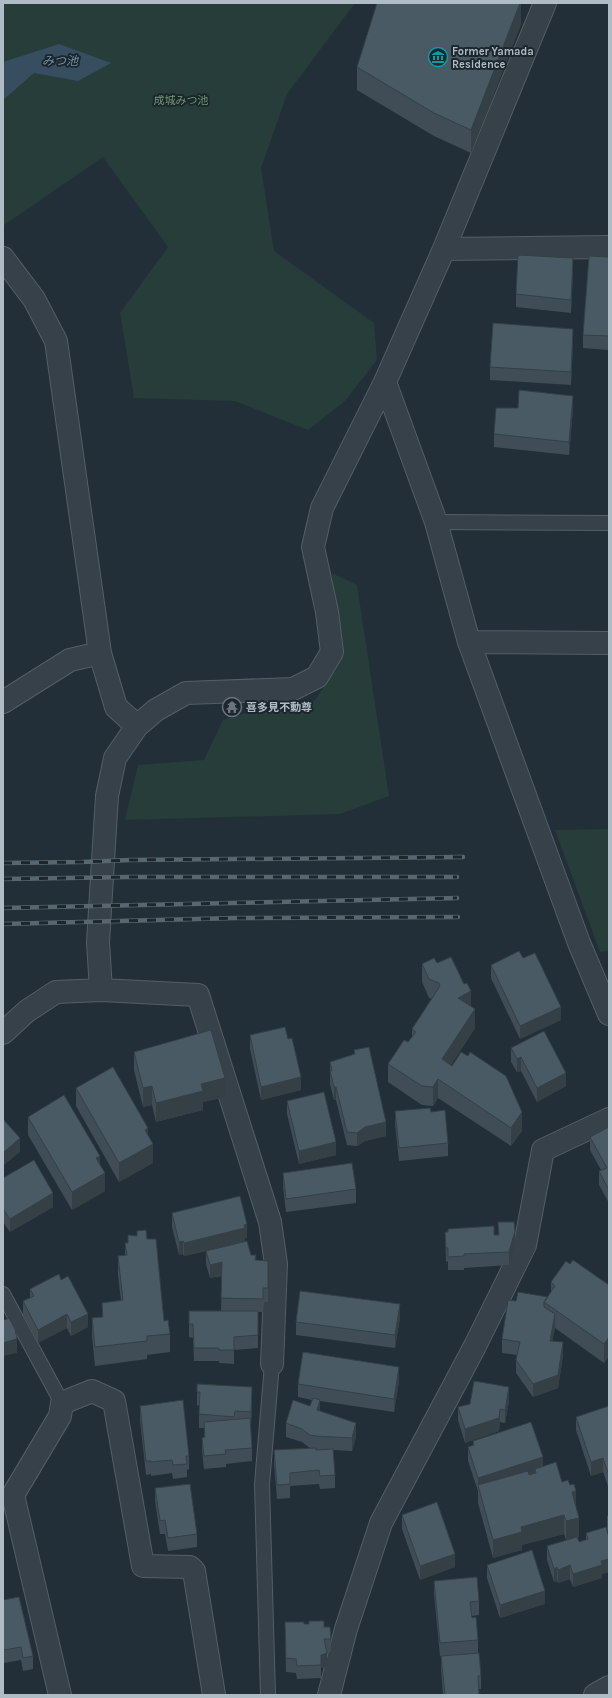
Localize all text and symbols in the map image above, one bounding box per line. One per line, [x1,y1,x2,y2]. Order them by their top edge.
place label: Former Yamada Residence [452,45,534,71]
museum icon: Former Yamada Residence [427,46,449,68]
water label: みつ池 [42,54,79,68]
park label: 成城みつ池 [154,94,209,107]
temple icon: 喜多見不動尊 [221,696,243,718]
place label: 喜多見不動尊 [246,701,312,714]

